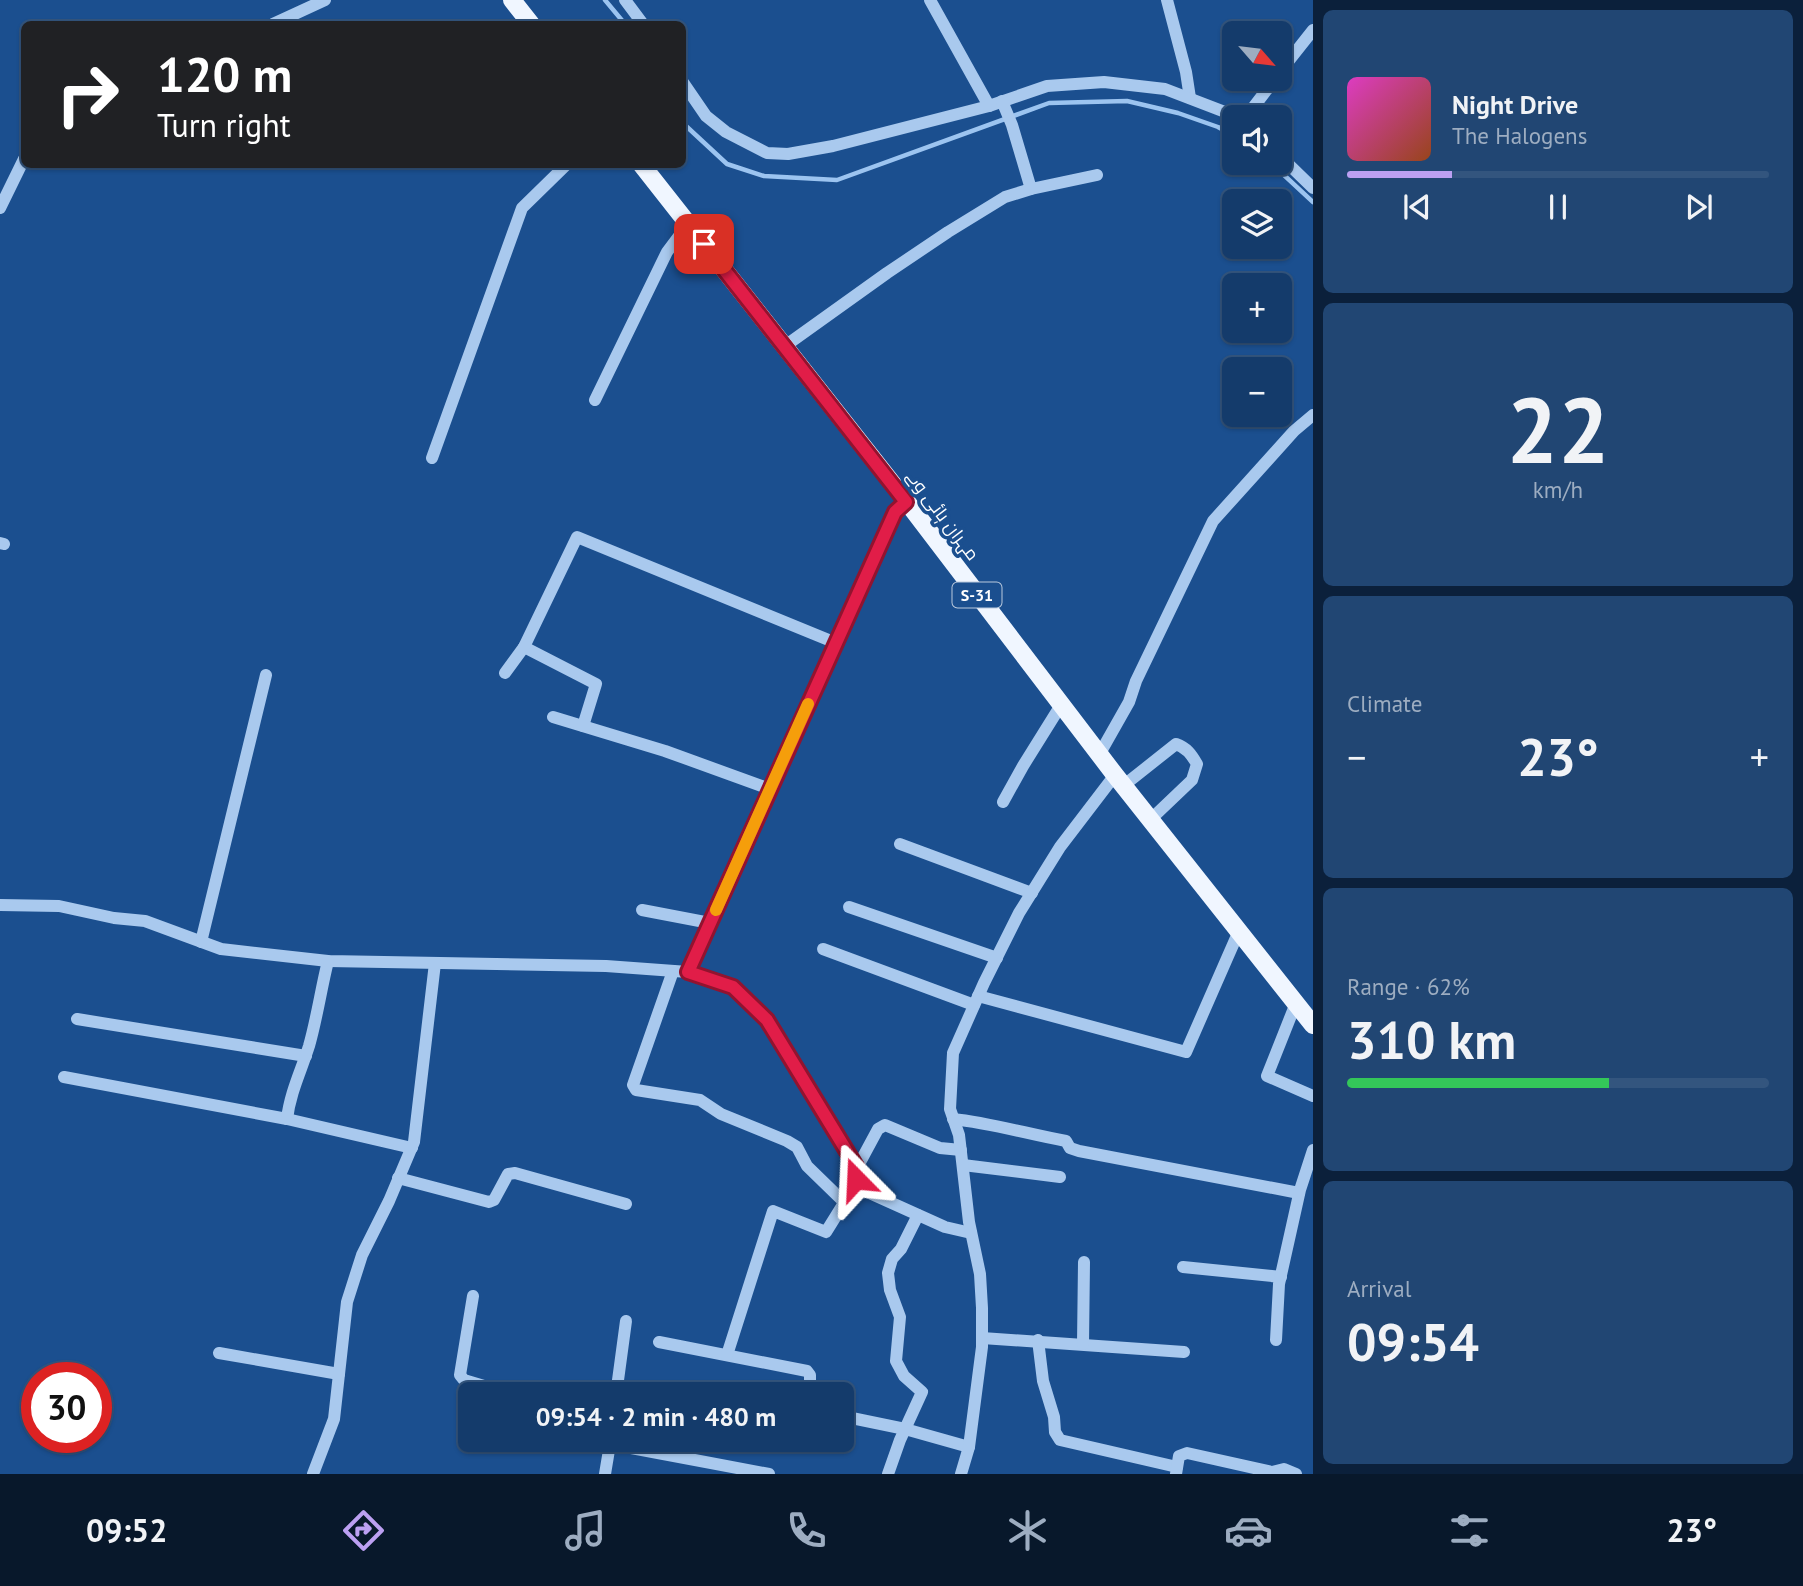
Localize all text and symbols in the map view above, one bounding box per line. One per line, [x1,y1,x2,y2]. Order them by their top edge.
north arrow [1222,21,1292,91]
map controls [1222,21,1292,427]
text: 120 m [157,42,292,106]
icon: right [42,49,133,140]
text: Night Drive [1452,88,1578,121]
text: Turn right [157,104,291,146]
button: sound [1222,105,1292,175]
text: The Halogens [1452,121,1587,150]
icon: previous [1398,188,1436,226]
icon: pause [1539,188,1577,226]
icon: next [1680,188,1718,226]
button: layers [1222,189,1292,259]
pin [674,214,734,274]
icon: arrive [685,225,723,263]
button: + [1222,273,1292,343]
button: − [1222,357,1292,427]
text: 22 [1506,370,1610,488]
street label: مہران ہائی وے [901,465,985,565]
text: km/h [1533,475,1583,504]
road number: S-31 [953,582,1002,608]
text: Climate [1347,689,1422,718]
text: 23° [1517,723,1599,790]
text: − [1347,732,1366,781]
text: + [1750,732,1769,781]
text: Range · 62% [1347,972,1470,1001]
text: 310 km [1347,1006,1516,1073]
position arrow [819,1142,893,1216]
text: Arrival [1347,1274,1411,1303]
text: 09:54 [1347,1308,1479,1375]
speed limit sign: 30 [21,1362,112,1453]
text: 09:54 · 2 min · 480 m [536,1400,776,1433]
icon: directions [339,1506,388,1555]
icon: music [561,1506,610,1555]
icon: phone [782,1506,831,1555]
icon: climate [1003,1506,1052,1555]
icon: car [1224,1506,1273,1555]
icon: filters [1445,1506,1494,1555]
text: 09:52 [86,1509,167,1551]
text: 23° [1667,1509,1717,1551]

